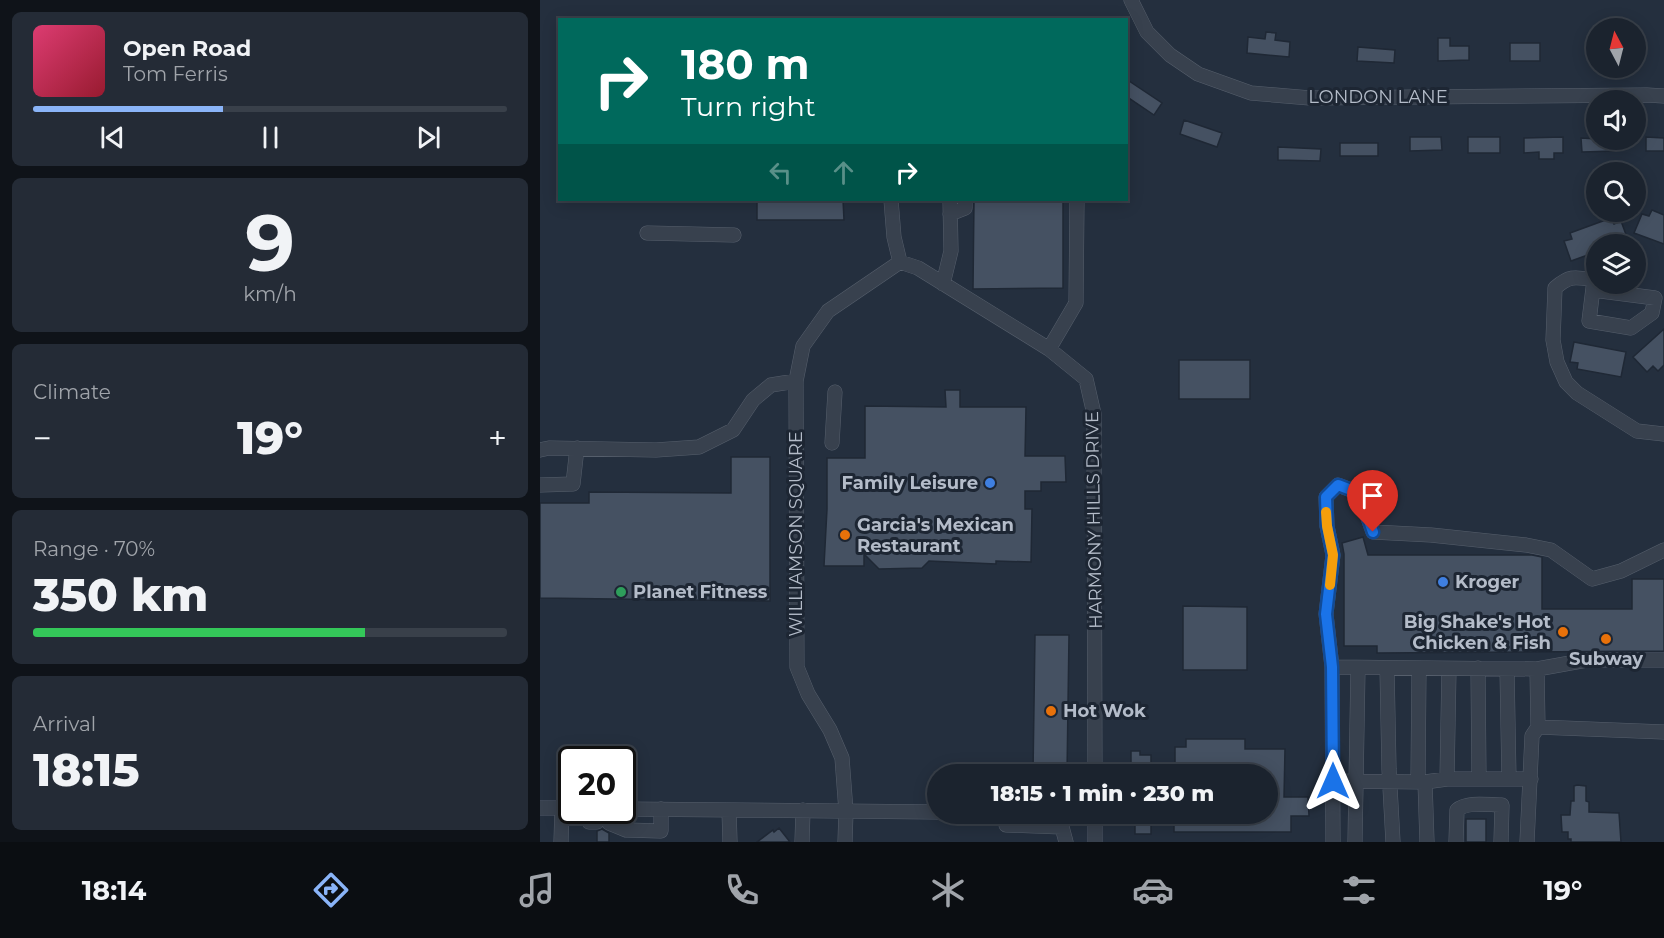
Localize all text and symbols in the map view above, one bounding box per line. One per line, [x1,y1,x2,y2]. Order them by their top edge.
north arrow [1586,18,1646,78]
map controls [1586,18,1646,294]
text: Open Road [123,35,251,62]
text: 180 m [681,38,810,90]
icon: right [582,42,660,120]
text: Tom Ferris [123,62,228,86]
street label: LONDON LANE [1308,86,1448,108]
text: Turn right [681,90,816,123]
button: sound [1586,90,1646,150]
icon: previous [96,121,129,154]
icon: pause [254,121,287,154]
icon: next [412,121,445,154]
icon: left [764,156,797,189]
icon: ahead [827,156,860,189]
icon: right [890,156,923,189]
button: search [1586,162,1646,222]
text: 9 [245,195,295,291]
button: layers [1586,234,1646,294]
text: km/h [243,282,297,306]
text: Climate [33,380,111,404]
text: 19° [237,410,303,465]
street label: HARMONY HILLS DRIVE [1081,411,1107,629]
text: − [33,418,52,458]
text: + [488,418,507,458]
street label: WILLIAMSON SQUARE [785,431,807,637]
pin [1347,470,1398,532]
place label: Family Leisure [842,472,978,494]
marker: Family Leisure [983,476,997,490]
icon: arrive [1356,479,1389,512]
place label: Garcia's Mexican Restaurant [857,514,1014,557]
marker: Garcia's Mexican Restaurant [838,528,852,542]
text: Range · 70% [33,537,155,561]
text: 350 km [33,567,208,622]
place label: Kroger [1455,571,1519,593]
marker: Kroger [1436,575,1450,589]
place label: Planet Fitness [633,581,768,603]
marker: Planet Fitness [614,585,628,599]
place label: Big Shake's Hot Chicken & Fish [1404,611,1551,654]
marker: Big Shake's Hot Chicken & Fish [1556,625,1570,639]
marker: Subway [1599,632,1613,646]
place label: Subway [1569,648,1643,670]
place label: Hot Wok [1063,700,1146,722]
marker: Hot Wok [1044,704,1058,718]
text: Arrival [33,712,96,736]
text: 18:15 [33,742,140,797]
speed limit sign: 20 [558,746,636,824]
position arrow [1301,749,1365,813]
text: 18:15 · 1 min · 230 m [991,780,1214,807]
icon: directions [310,869,352,911]
icon: music [516,869,558,911]
icon: phone [721,869,763,911]
icon: climate [927,869,969,911]
icon: car [1132,869,1174,911]
icon: filters [1338,869,1380,911]
text: 18:14 [82,874,146,907]
text: 19° [1543,874,1582,907]

